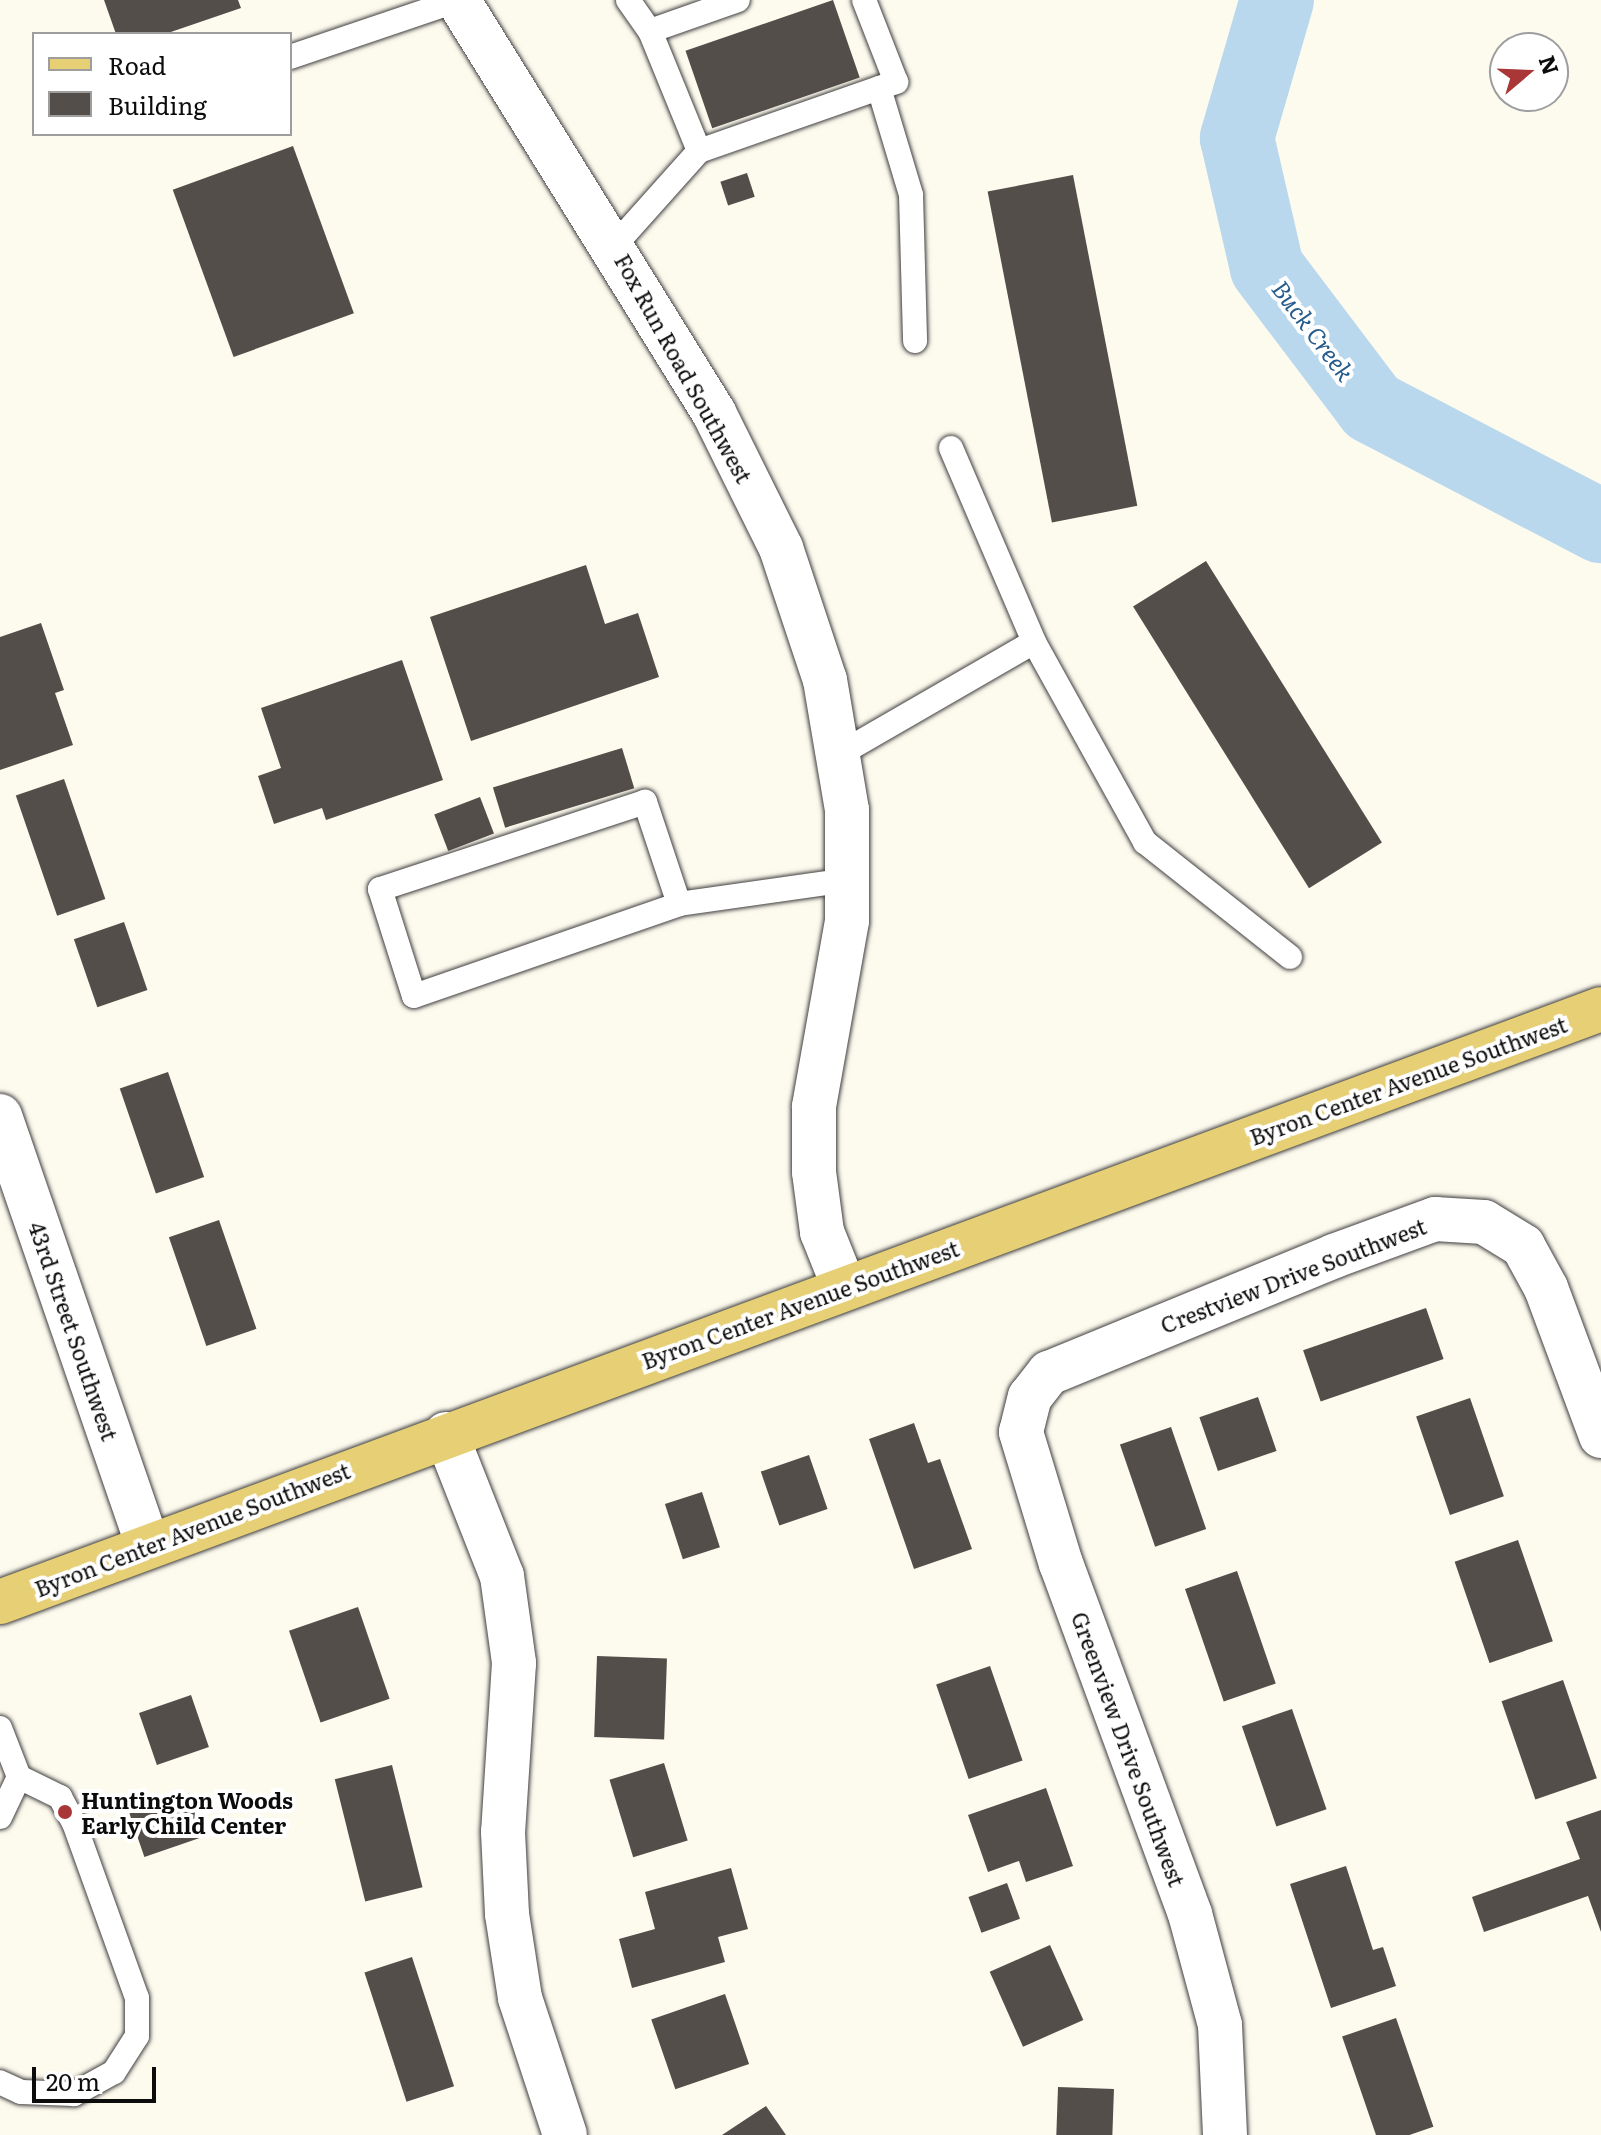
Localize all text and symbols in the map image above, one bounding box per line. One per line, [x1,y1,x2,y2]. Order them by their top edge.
legend [32,32,292,136]
north arrow [1489,32,1569,112]
text: Road [108,47,166,82]
text: N [1532,51,1569,79]
text: Building [108,87,207,122]
street label: Fox Run Road Southwest [610,249,758,487]
water label: Buck Creek [1267,274,1361,386]
street label: Byron Center Avenue Southwest [1246,1010,1570,1150]
street label: Crestview Drive Southwest [1156,1212,1430,1338]
street label: 43rd Street Southwest [24,1218,124,1444]
street label: Byron Center Avenue Southwest [638,1234,962,1374]
street label: Byron Center Avenue Southwest [31,1457,353,1601]
street label: Greenview Drive Southwest [1067,1608,1191,1890]
place label: Huntington Woods Early Child Center [81,1786,293,1838]
marker: Huntington Woods Early Child Center [56,1803,74,1821]
scale bar [36,2051,160,2101]
text: 20 m [46,2063,100,2098]

